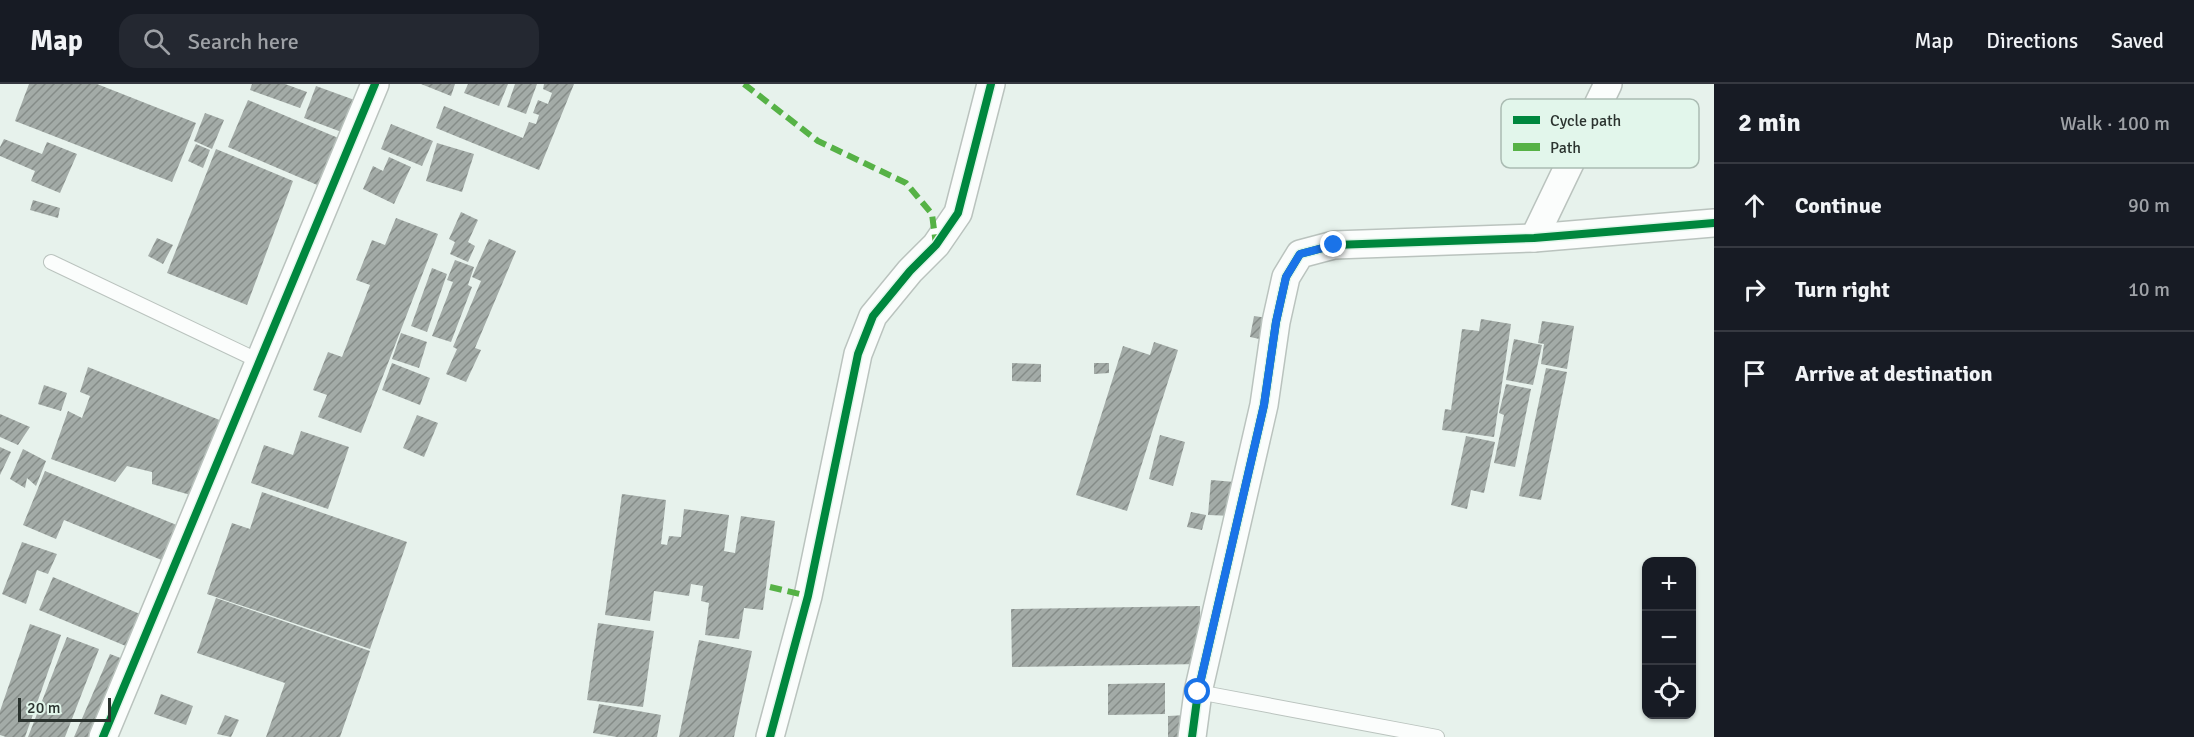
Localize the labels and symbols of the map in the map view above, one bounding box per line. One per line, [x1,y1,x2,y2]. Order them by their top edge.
legend [1501,99,1699,168]
text: Cycle path [1550,111,1621,131]
text: Path [1550,138,1581,158]
route end [1320,231,1346,257]
route start [1184,678,1210,704]
scale bar [18,695,111,722]

